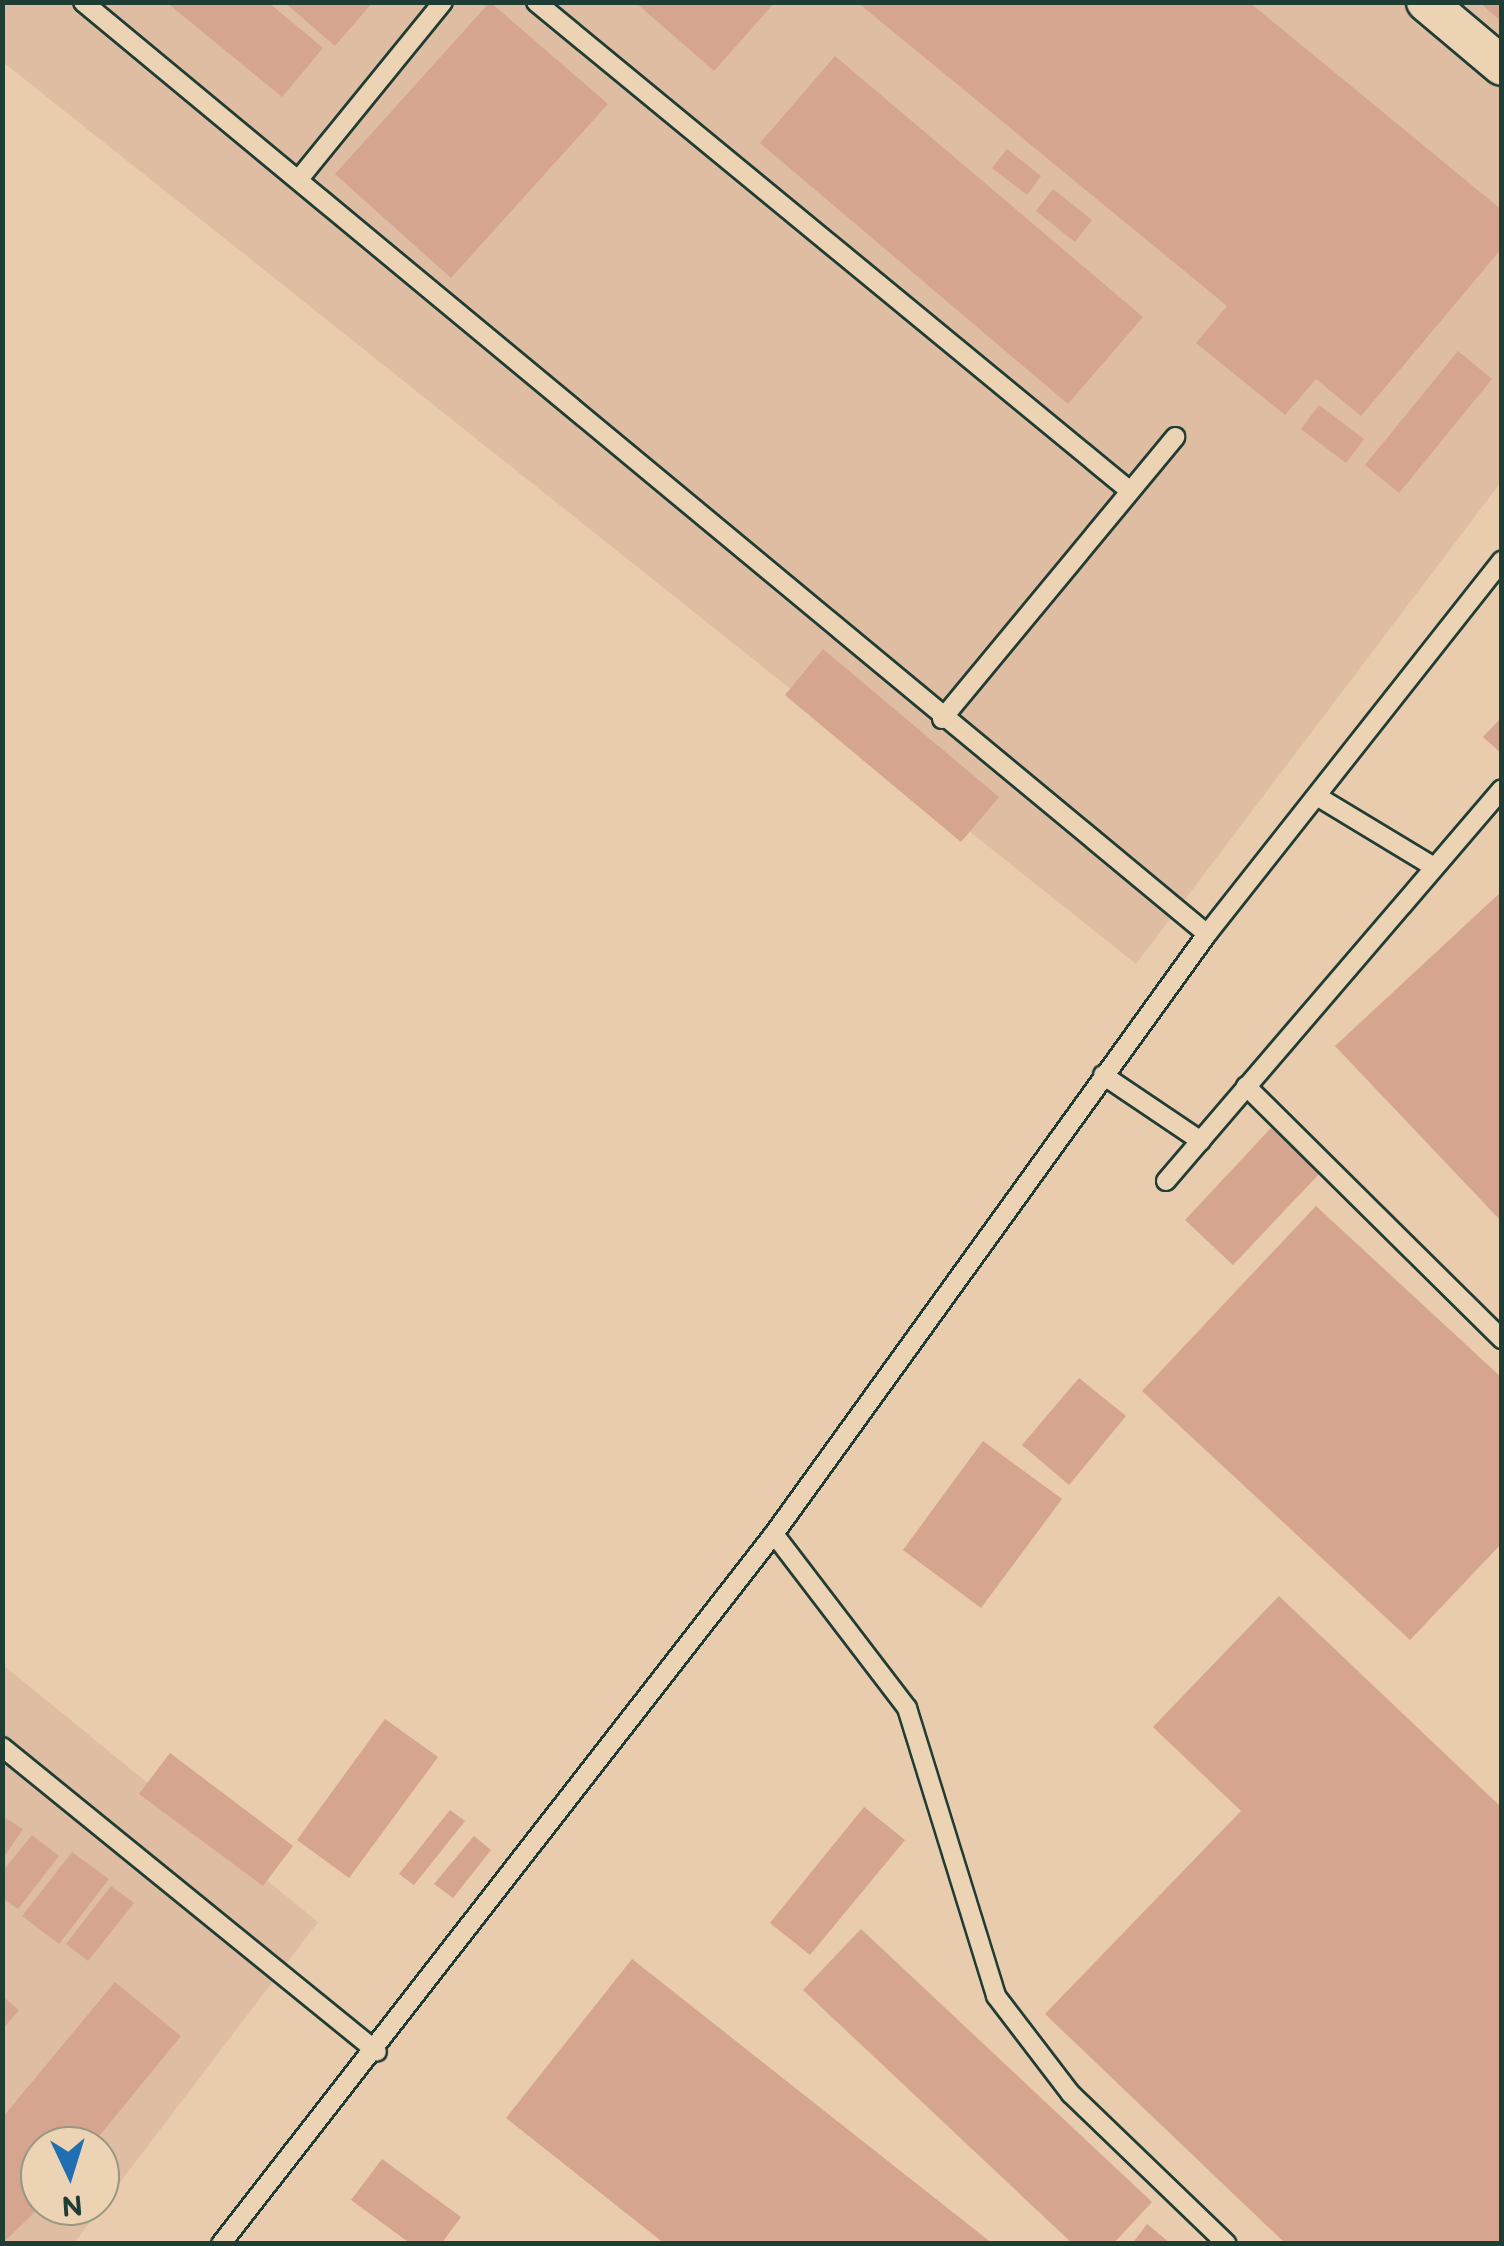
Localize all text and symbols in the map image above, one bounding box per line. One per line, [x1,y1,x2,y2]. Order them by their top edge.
north arrow [20,2126,120,2226]
text: N [60,2187,84,2222]

